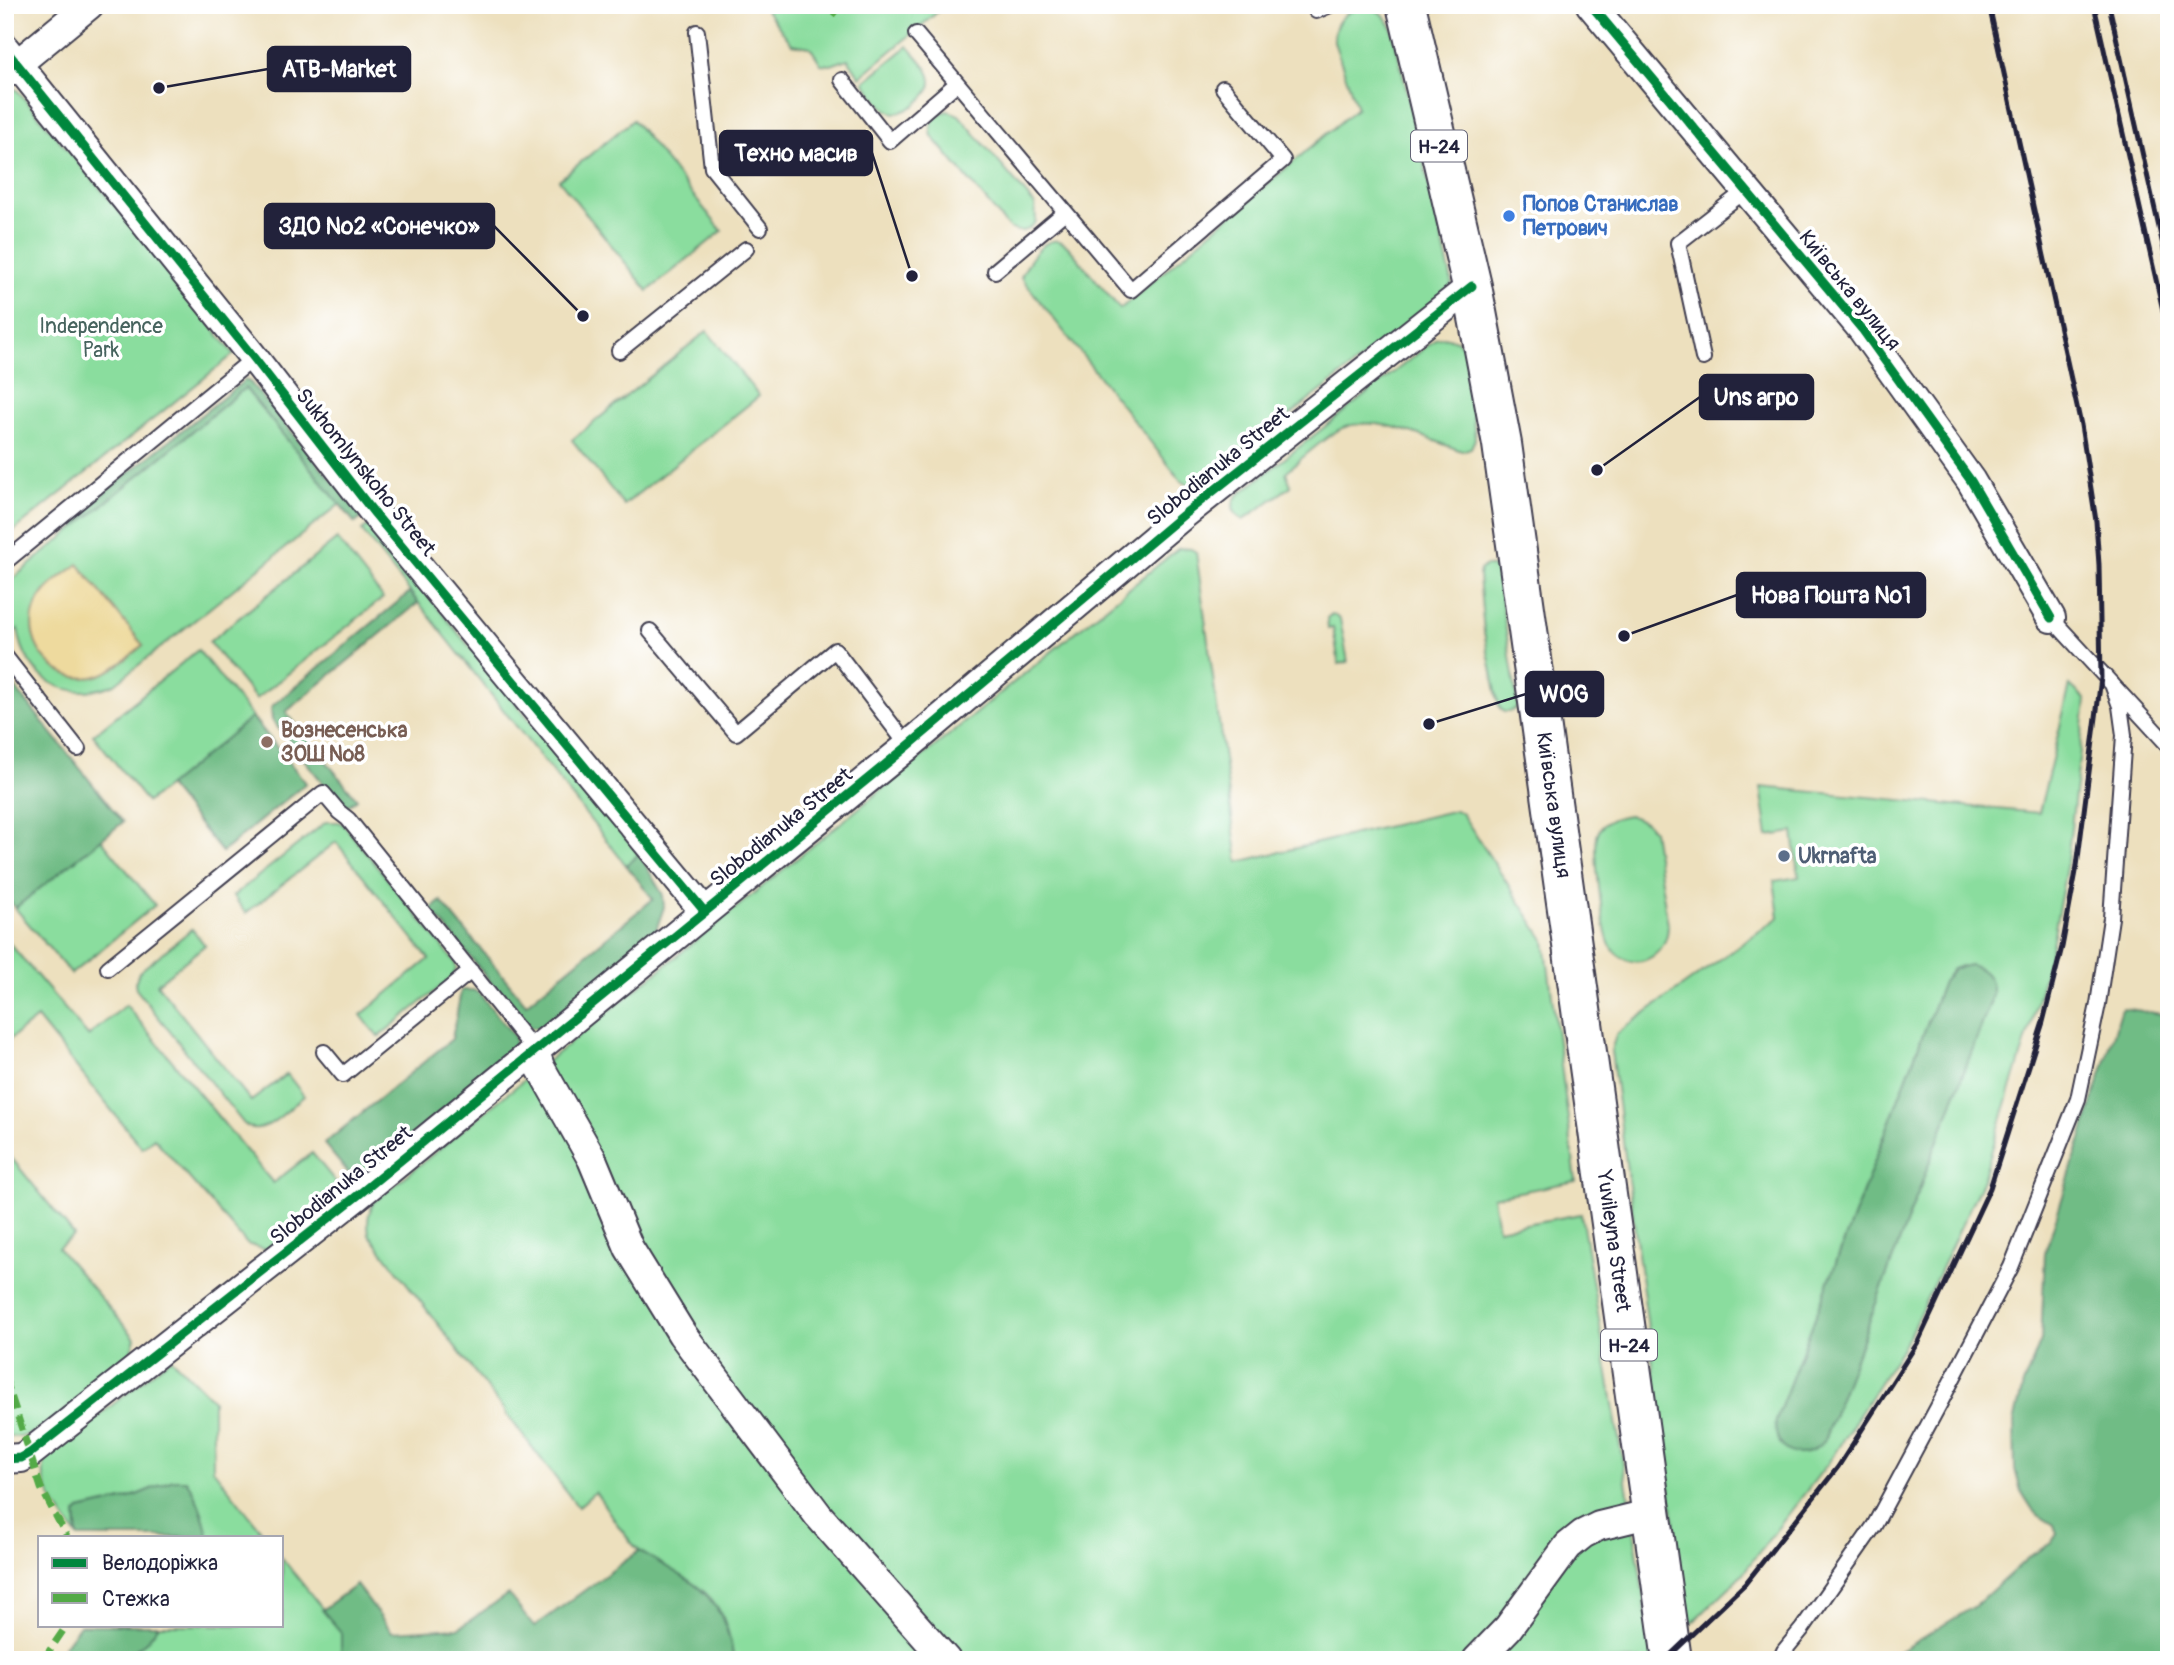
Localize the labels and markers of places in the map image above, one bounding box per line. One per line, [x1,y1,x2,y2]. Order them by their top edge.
callout: ATB-Market [268,47,410,91]
callout: Техно масив [720,131,872,175]
place label: Попов Станислав Петрович [1523,191,1679,242]
callout: ЗДО №2 «Сонечко» [265,204,494,248]
marker: Попов Станислав Петрович [1501,208,1517,224]
callout: Uns агро [1700,375,1813,419]
callout: Нова Пошта №1 [1737,573,1925,617]
callout: WOG [1526,672,1603,716]
place label: Вознесенська ЗОШ №8 [281,717,408,768]
marker: Вознесенська ЗОШ №8 [259,734,275,750]
place label: Ukrnafta [1798,843,1877,870]
marker: Ukrnafta [1776,848,1792,864]

